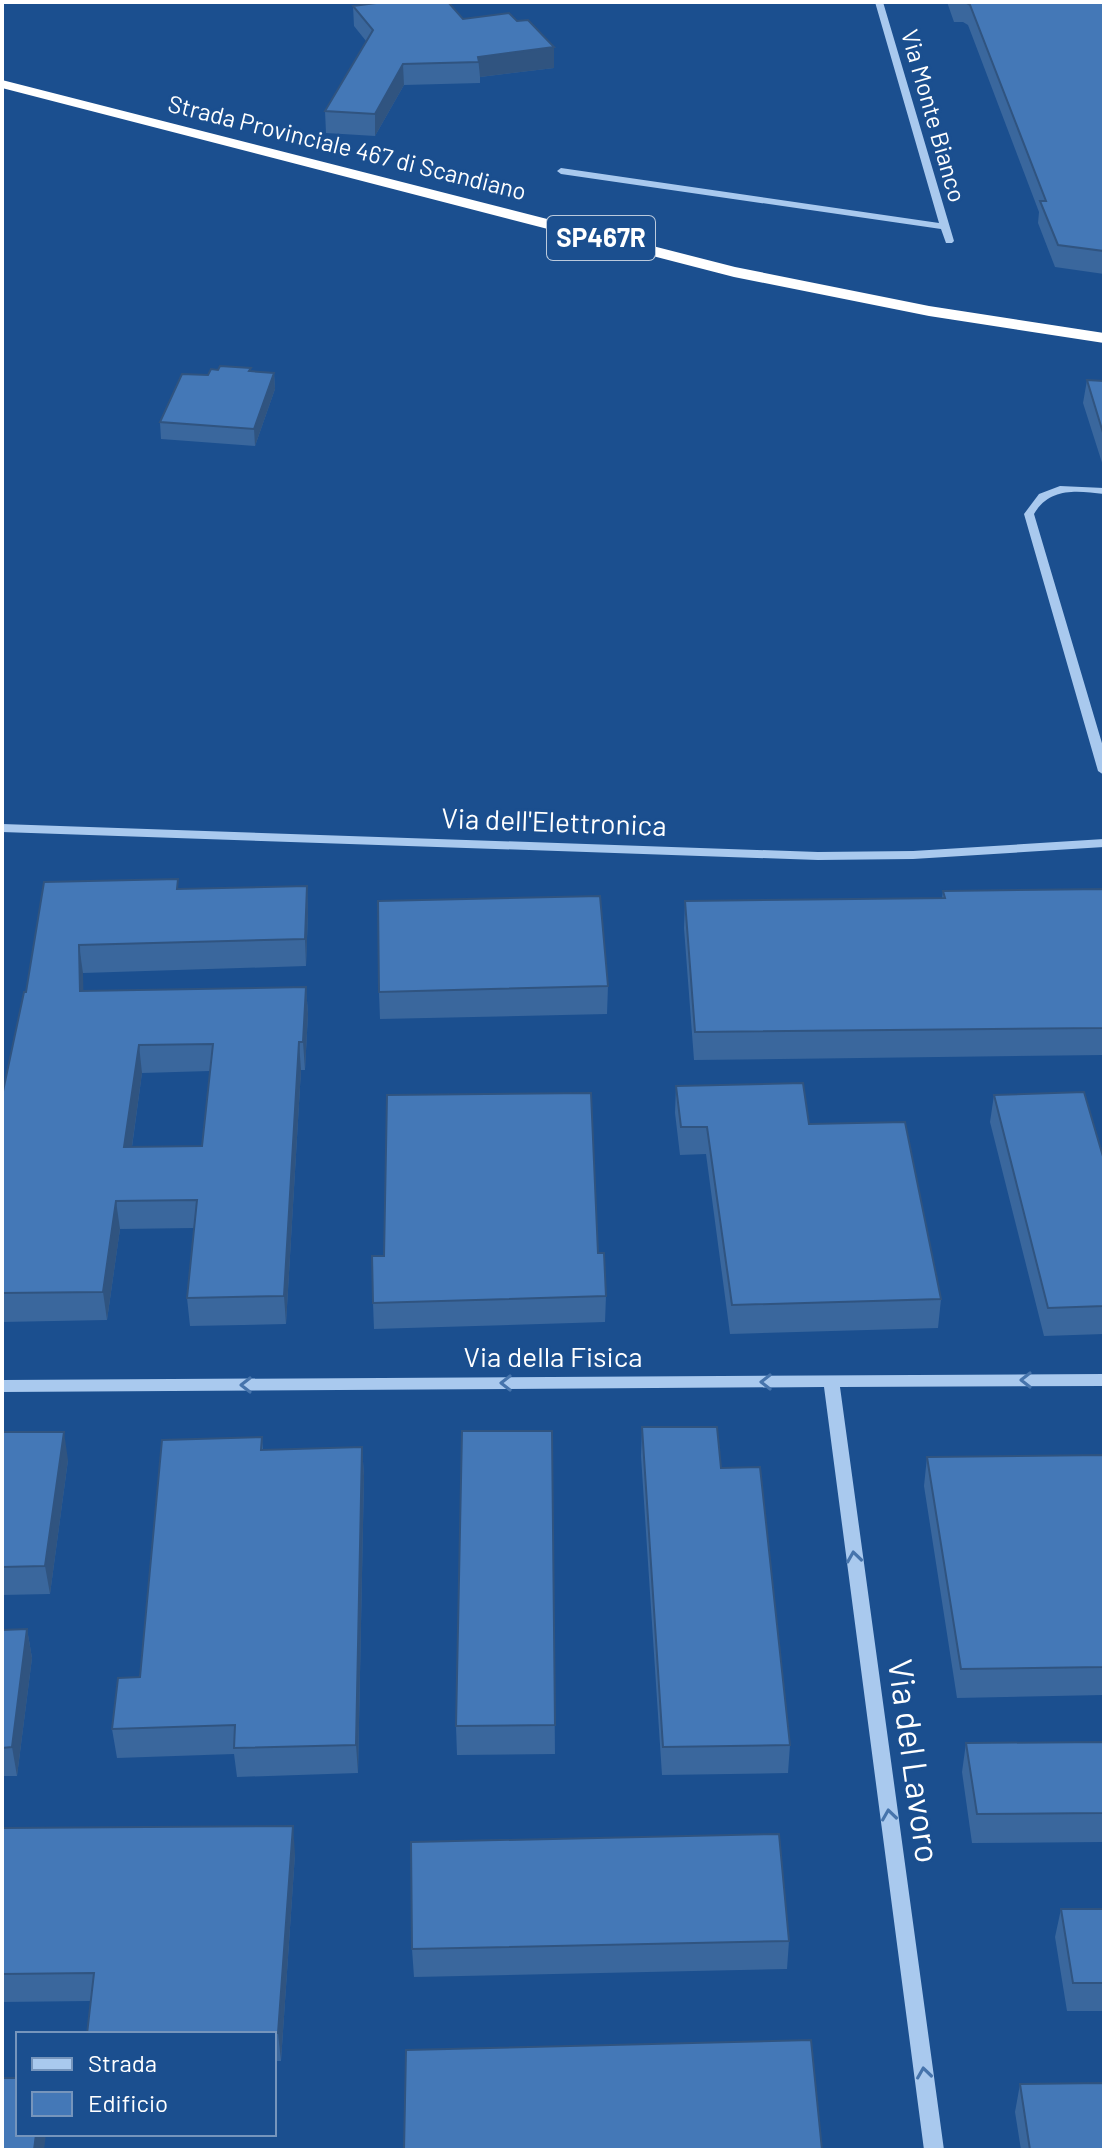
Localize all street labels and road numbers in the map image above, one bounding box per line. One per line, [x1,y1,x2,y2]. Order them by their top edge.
street label: Via Monte Bianco [896,26,973,205]
street label: Strada Provinciale 467 di Scandiano [165,88,529,205]
road number: SP467R [547,216,655,260]
street label: Via dell'Elettronica [441,800,667,842]
street label: Via della Fisica [463,1339,643,1373]
street label: Via del Lavoro [881,1656,950,1865]

